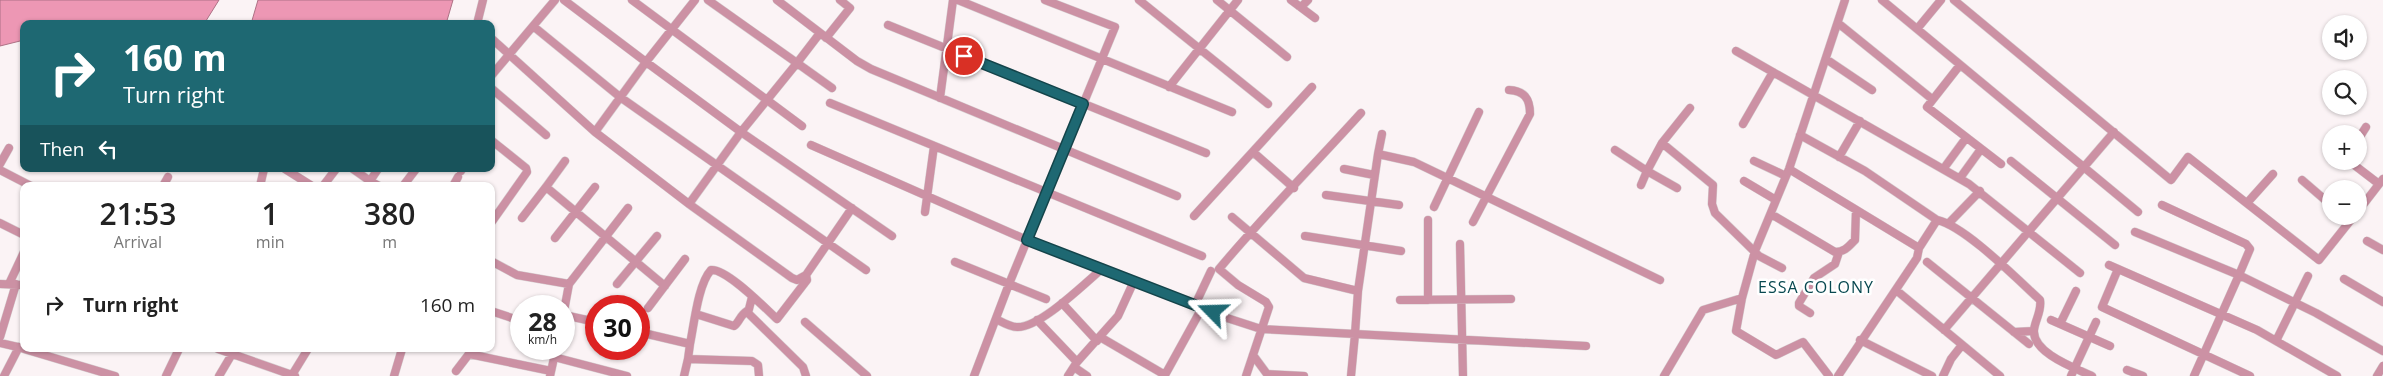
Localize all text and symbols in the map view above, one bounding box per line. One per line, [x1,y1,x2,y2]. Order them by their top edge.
map controls [2322,15,2367,225]
button: sound [2322,15,2367,60]
text: 160 m [123,34,227,81]
pin [943,35,985,77]
icon: right [40,40,105,105]
icon: arrive [950,42,978,70]
button: search [2322,70,2367,115]
text: Turn right [123,79,225,109]
button: + [2322,125,2367,170]
icon: left [94,135,122,163]
text: Then [40,136,84,162]
button: − [2322,180,2367,225]
text: 21:53 [100,193,176,234]
text: 1 [262,193,279,234]
text: 380 [364,193,415,234]
text: Arrival [114,231,162,253]
text: min [256,231,285,253]
text: m [382,231,397,253]
district label: ESSA COLONY [1758,276,1874,298]
position arrow [1186,285,1238,337]
icon: right [40,291,68,319]
text: Turn right [83,292,178,318]
text: 160 m [420,292,475,318]
speed limit sign: 30 [585,295,650,360]
text: 28 [528,304,557,338]
text: km/h [528,331,557,348]

